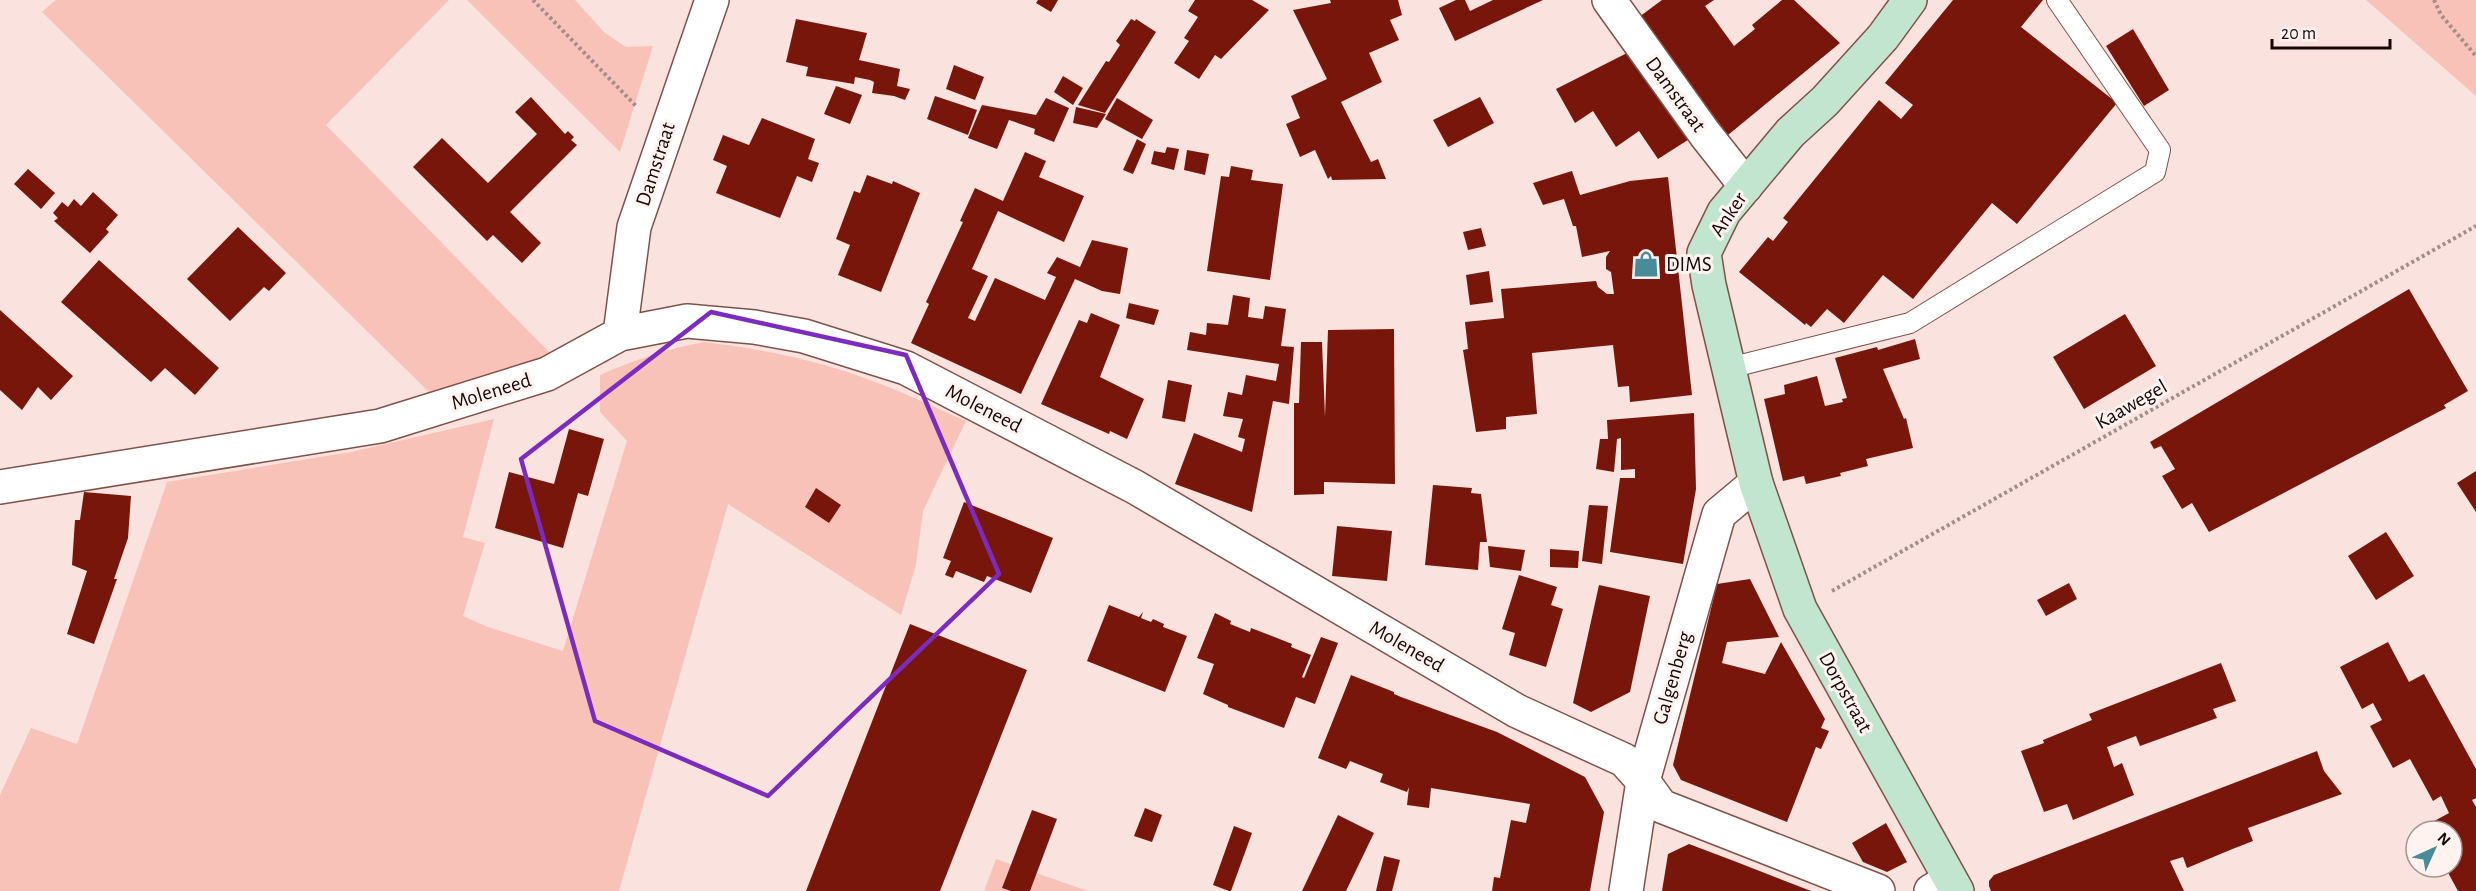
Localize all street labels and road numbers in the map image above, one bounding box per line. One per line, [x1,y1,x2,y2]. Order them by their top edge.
street label: Damstraat [1642,53,1710,136]
street label: Damstraat [632,119,679,209]
street label: Anker [1706,188,1751,240]
street label: Moleneed [449,369,534,414]
street label: Kaawegel [2092,376,2171,433]
street label: Moleneed [942,380,1025,437]
street label: Moleneed [1366,617,1448,676]
street label: Galgenberg [1649,629,1696,727]
street label: Dorpstraat [1815,649,1876,736]

